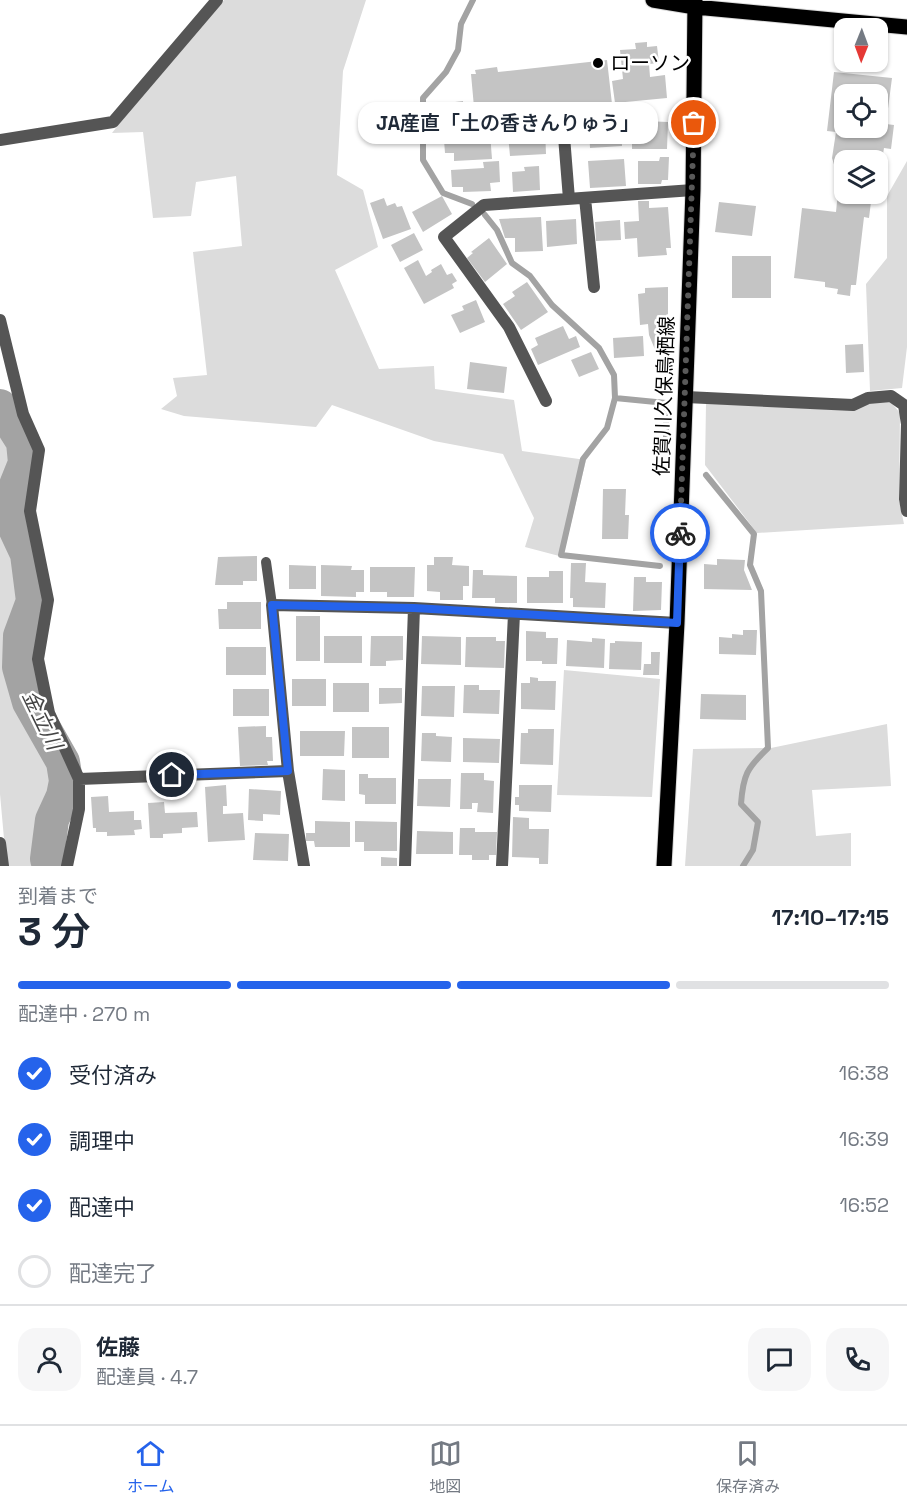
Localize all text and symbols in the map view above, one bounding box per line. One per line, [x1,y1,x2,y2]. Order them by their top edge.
north arrow [834,18,888,72]
map controls [834,18,888,204]
place label: ローソン [610,50,690,76]
marker: ローソン [591,56,605,70]
button: locate [834,84,888,138]
pin [668,97,719,148]
callout: JA産直「土の香きんりゅう」 [358,102,658,144]
icon: bag [677,106,710,139]
text: JA産直「土の香きんりゅう」 [376,110,640,136]
button: layers [834,150,888,204]
street label: 佐賀川久保鳥栖線 [648,316,680,476]
courier [650,503,710,563]
icon: bike [664,517,697,550]
water label: 金立川 [17,686,69,756]
pin [146,749,197,800]
icon: home [155,758,188,791]
text: 到着まで [18,883,98,909]
text: 17:10–17:15 [771,903,889,931]
text: 3 分 [18,907,91,956]
text: 配達中 · 270 m [18,1001,150,1027]
icon: check [18,1057,51,1090]
text: 16:38 [839,1060,889,1086]
text: 受付済み [69,1061,157,1089]
icon: check [18,1123,51,1156]
text: 16:39 [839,1126,889,1152]
text: 調理中 [69,1127,135,1155]
icon: check [18,1189,51,1222]
text: 16:52 [839,1192,889,1218]
text: 配達中 [69,1193,135,1221]
text: 配達完了 [69,1259,157,1287]
button: person [18,1328,81,1391]
button: chat [748,1328,811,1391]
button: phone [826,1328,889,1391]
text: 佐藤 [96,1333,140,1361]
text: 配達員 · 4.7 [96,1364,198,1390]
tab: ホーム [127,1437,175,1497]
tab: 地図 [429,1437,462,1497]
tab: 保存済み [716,1437,780,1497]

